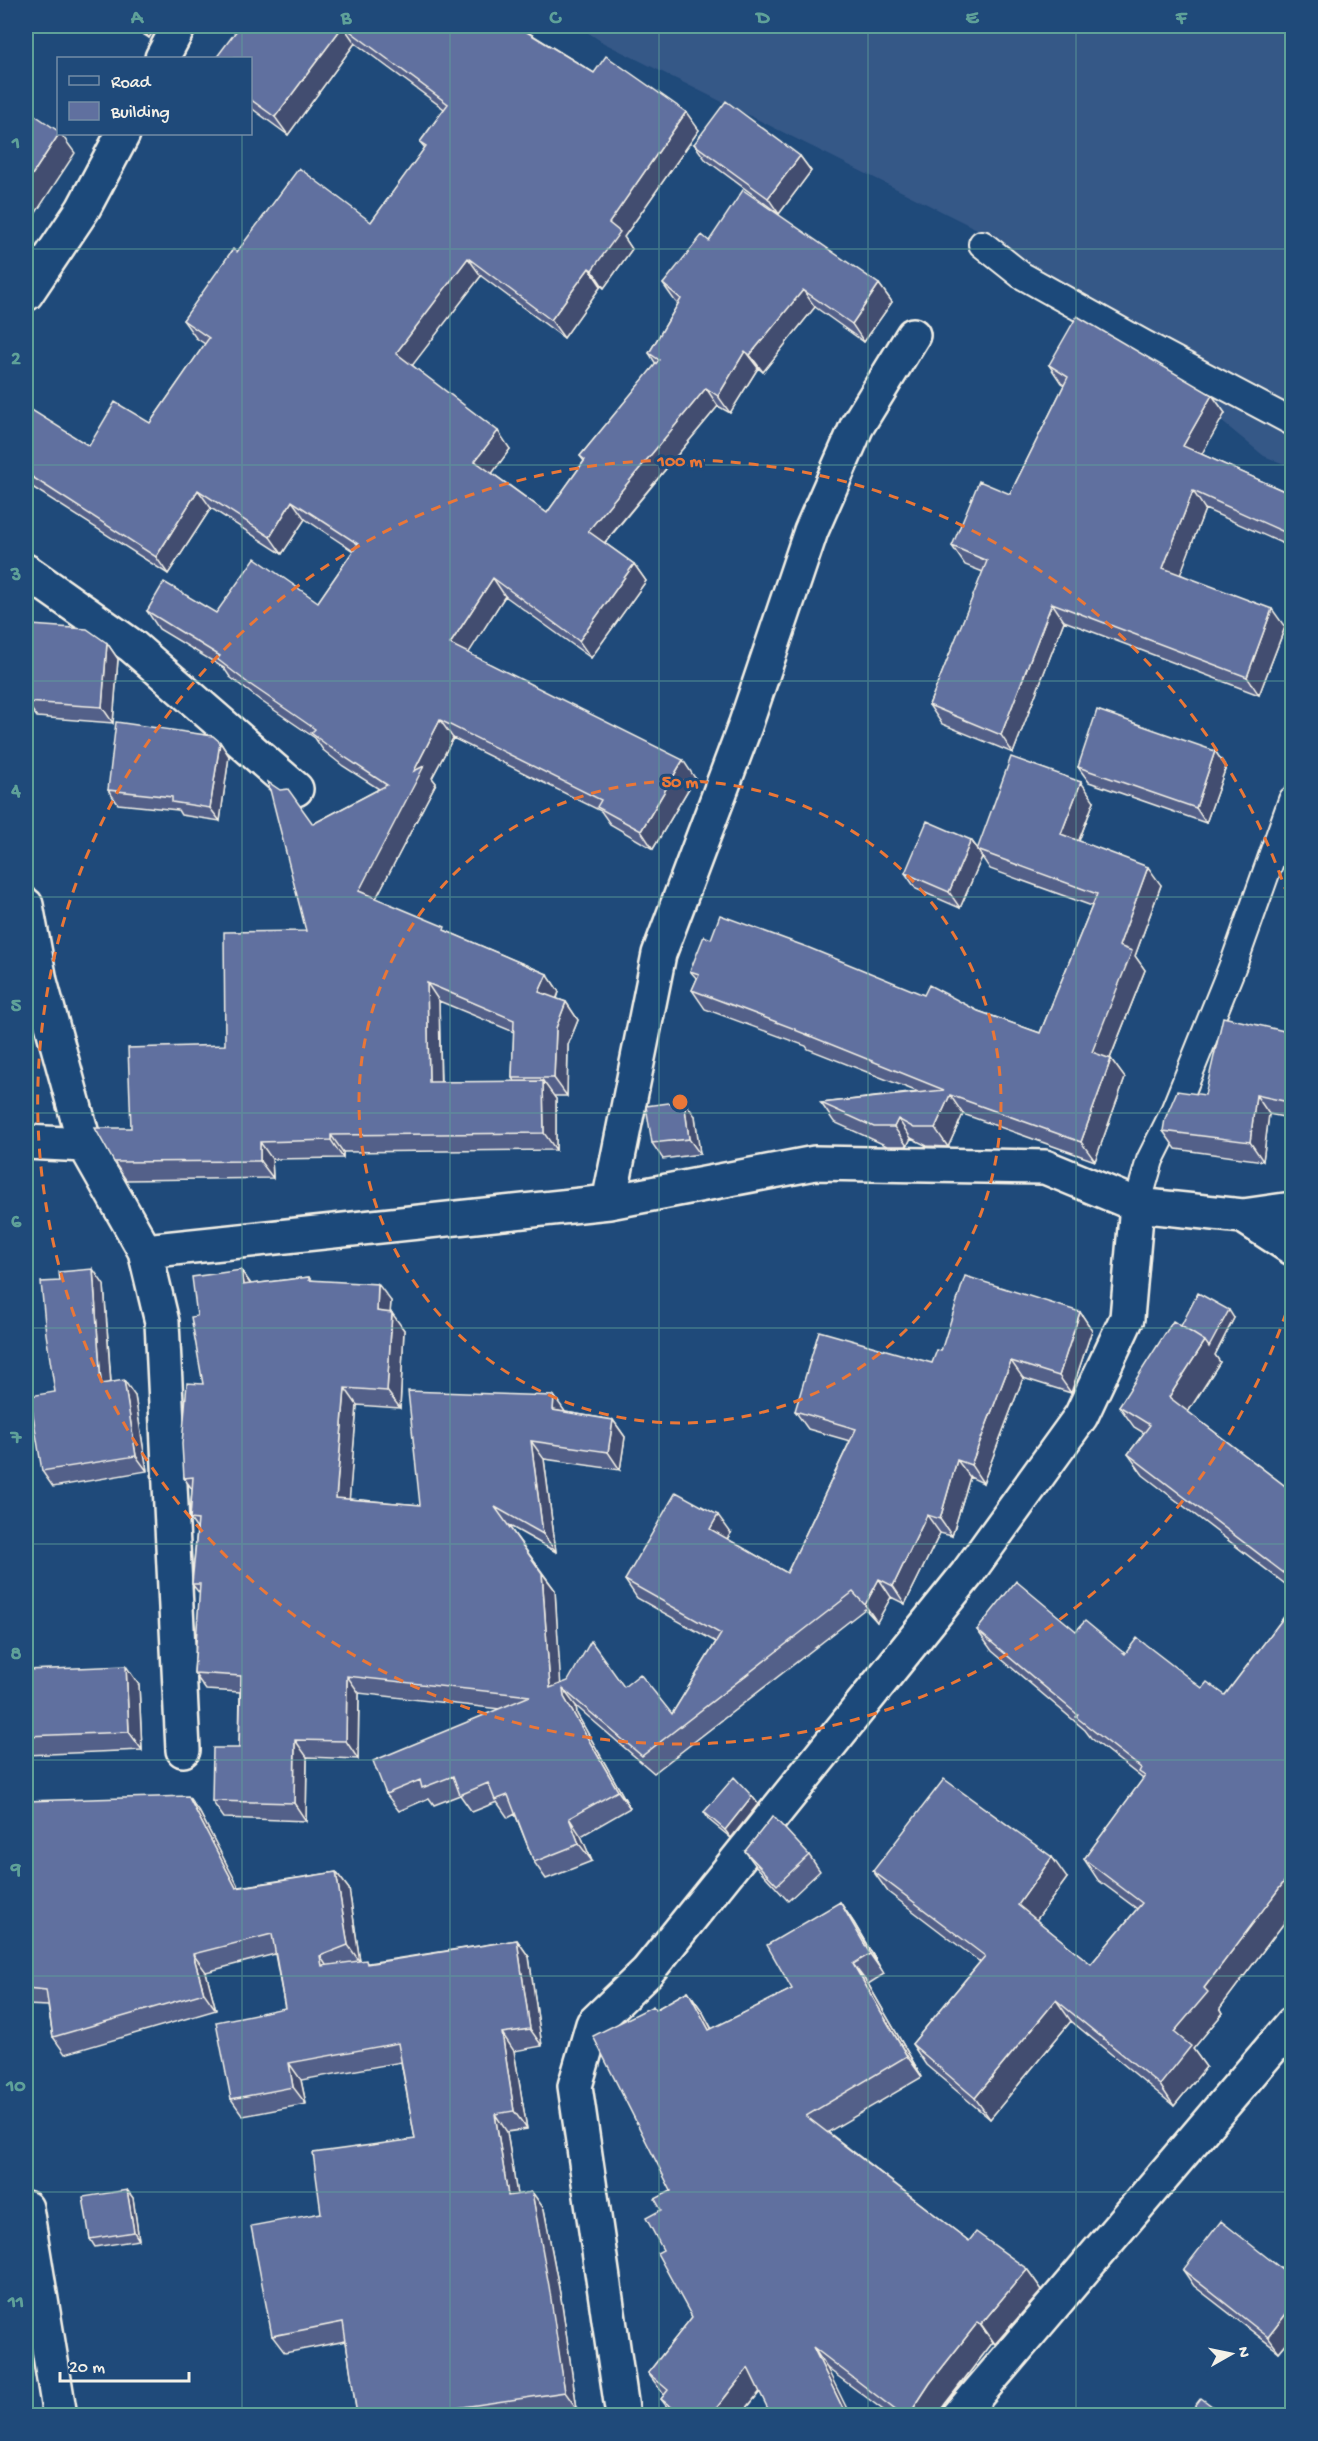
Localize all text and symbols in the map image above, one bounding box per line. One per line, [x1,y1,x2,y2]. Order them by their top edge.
text: A [130,8,145,31]
text: B [340,8,352,31]
text: C [549,8,563,31]
text: D [754,8,770,31]
text: E [966,8,980,31]
text: F [1175,8,1188,31]
legend [57,57,252,135]
text: Road [111,73,152,94]
text: Building [110,103,170,124]
text: 1 [11,133,20,156]
text: 2 [11,349,21,372]
text: 100 m [657,452,703,473]
text: 3 [10,565,21,588]
text: 50 m [662,773,699,794]
text: 4 [10,781,21,804]
text: 5 [11,996,22,1019]
centre of rings [670,1092,690,1112]
text: 6 [11,1212,22,1235]
text: 7 [10,1428,23,1451]
text: 8 [11,1644,22,1667]
text: 9 [10,1860,21,1883]
text: 10 [5,2076,26,2099]
text: 11 [7,2292,24,2315]
north arrow [1201,2324,1261,2384]
scale bar [60,2345,189,2383]
text: N [1232,2346,1253,2359]
text: 20 m [69,2358,105,2379]

